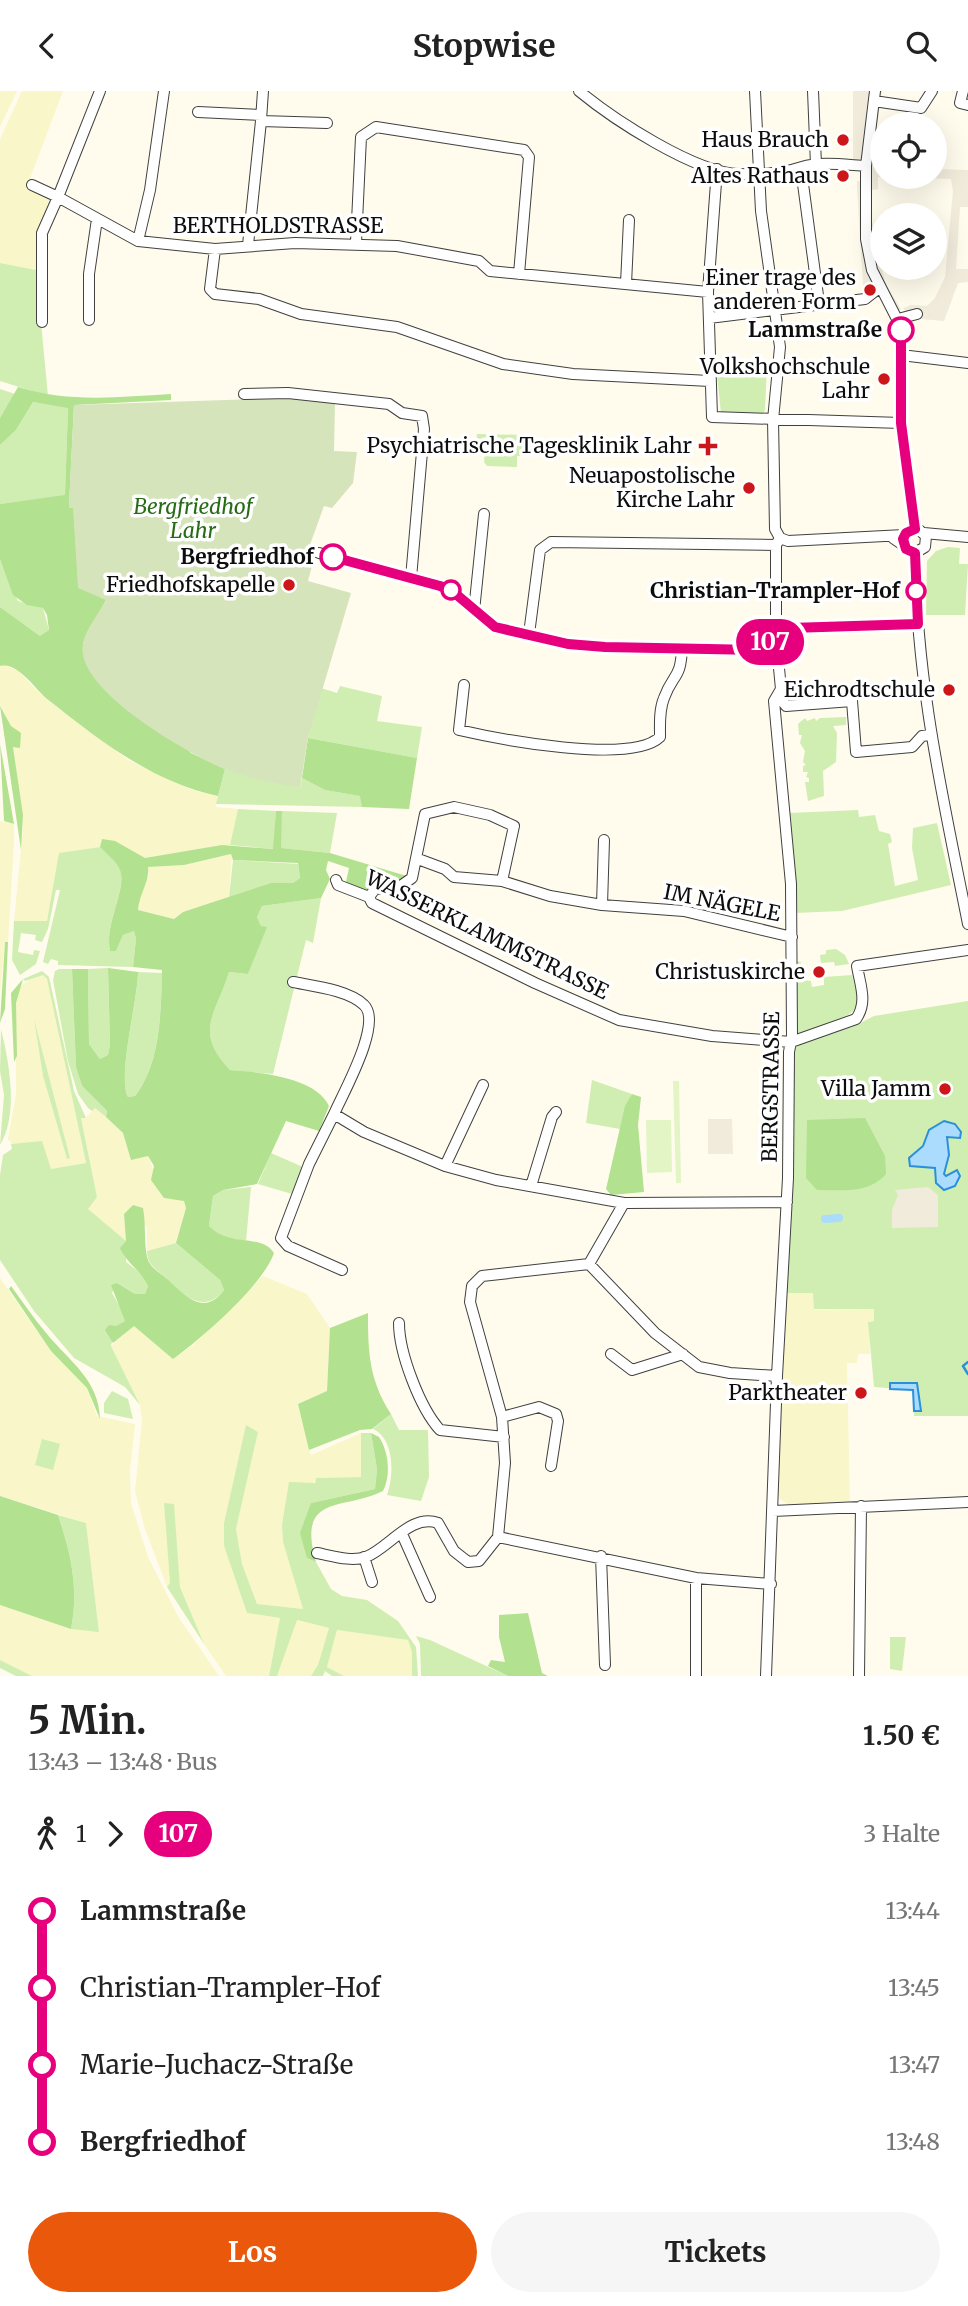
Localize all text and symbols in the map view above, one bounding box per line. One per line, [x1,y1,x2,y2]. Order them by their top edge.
text: Stopwise [412,26,556,66]
icon: back [28,27,66,65]
icon: search [902,27,940,65]
map controls [870,112,947,280]
button: locate [870,112,947,189]
place label: Haus Brauch [701,126,829,153]
marker: Haus Brauch [835,132,851,148]
place label: Altes Rathaus [690,162,829,189]
marker: Altes Rathaus [835,168,851,184]
button: layers [870,203,947,280]
street label: BERTHOLDSTRASSE [173,212,384,239]
place label: Einer trage des anderen Form [705,264,856,315]
marker: Einer trage des anderen Form [862,282,878,298]
place label: Lammstraße [748,316,882,343]
marker: Lammstraße [888,317,914,343]
place label: Volkshochschule Lahr [699,353,870,404]
marker: Volkshochschule Lahr [876,371,892,387]
place label: Psychiatrische Tagesklinik Lahr [367,432,692,459]
marker: Psychiatrische Tagesklinik Lahr [698,436,718,456]
place label: Neuapostolische Kirche Lahr [569,462,735,513]
marker: Neuapostolische Kirche Lahr [741,480,757,496]
park label: Bergfriedhof Lahr [133,493,255,544]
place label: Bergfriedhof [180,543,316,570]
marker: Bergfriedhof [320,544,346,570]
place label: Friedhofskapelle [106,571,275,598]
marker: Friedhofskapelle [281,577,297,593]
place label: Christian-Trampler-Hof [650,577,902,604]
unlabelled marker [441,580,461,600]
marker: Christian-Trampler-Hof [906,581,926,601]
line badge: 107 [730,619,810,665]
text: 107 [750,626,790,657]
place label: Eichrodtschule [784,676,935,703]
marker: Eichrodtschule [941,682,957,698]
street label: WASSERKLAMMSTRASSE [360,863,614,1006]
street label: IM NÄGELE [661,878,784,927]
place label: Christuskirche [655,958,805,985]
marker: Christuskirche [811,964,827,980]
street label: BERGSTRASSE [756,1011,785,1163]
place label: Villa Jamm [820,1075,931,1102]
marker: Villa Jamm [937,1081,953,1097]
place label: Parktheater [728,1379,847,1406]
marker: Parktheater [853,1385,869,1401]
text: 5 Min. [28,1697,147,1744]
text: 1.50 € [863,1719,940,1752]
text: 13:43 – 13:48 · Bus [28,1747,217,1776]
icon: walk [28,1815,66,1853]
icon: forward [96,1815,134,1853]
text: 107 [158,1818,198,1849]
text: 1 [76,1819,86,1848]
text: 3 Halte [863,1819,940,1848]
text: Lammstraße [80,1894,246,1927]
text: 13:44 [885,1896,940,1925]
text: Christian-Trampler-Hof [80,1971,380,2004]
text: 13:45 [888,1973,940,2002]
text: Marie-Juchacz-Straße [80,2048,353,2081]
text: 13:47 [889,2050,940,2079]
text: Bergfriedhof [80,2125,246,2158]
text: 13:48 [886,2127,940,2156]
button: Los [28,2212,477,2292]
button: Tickets [491,2212,940,2292]

